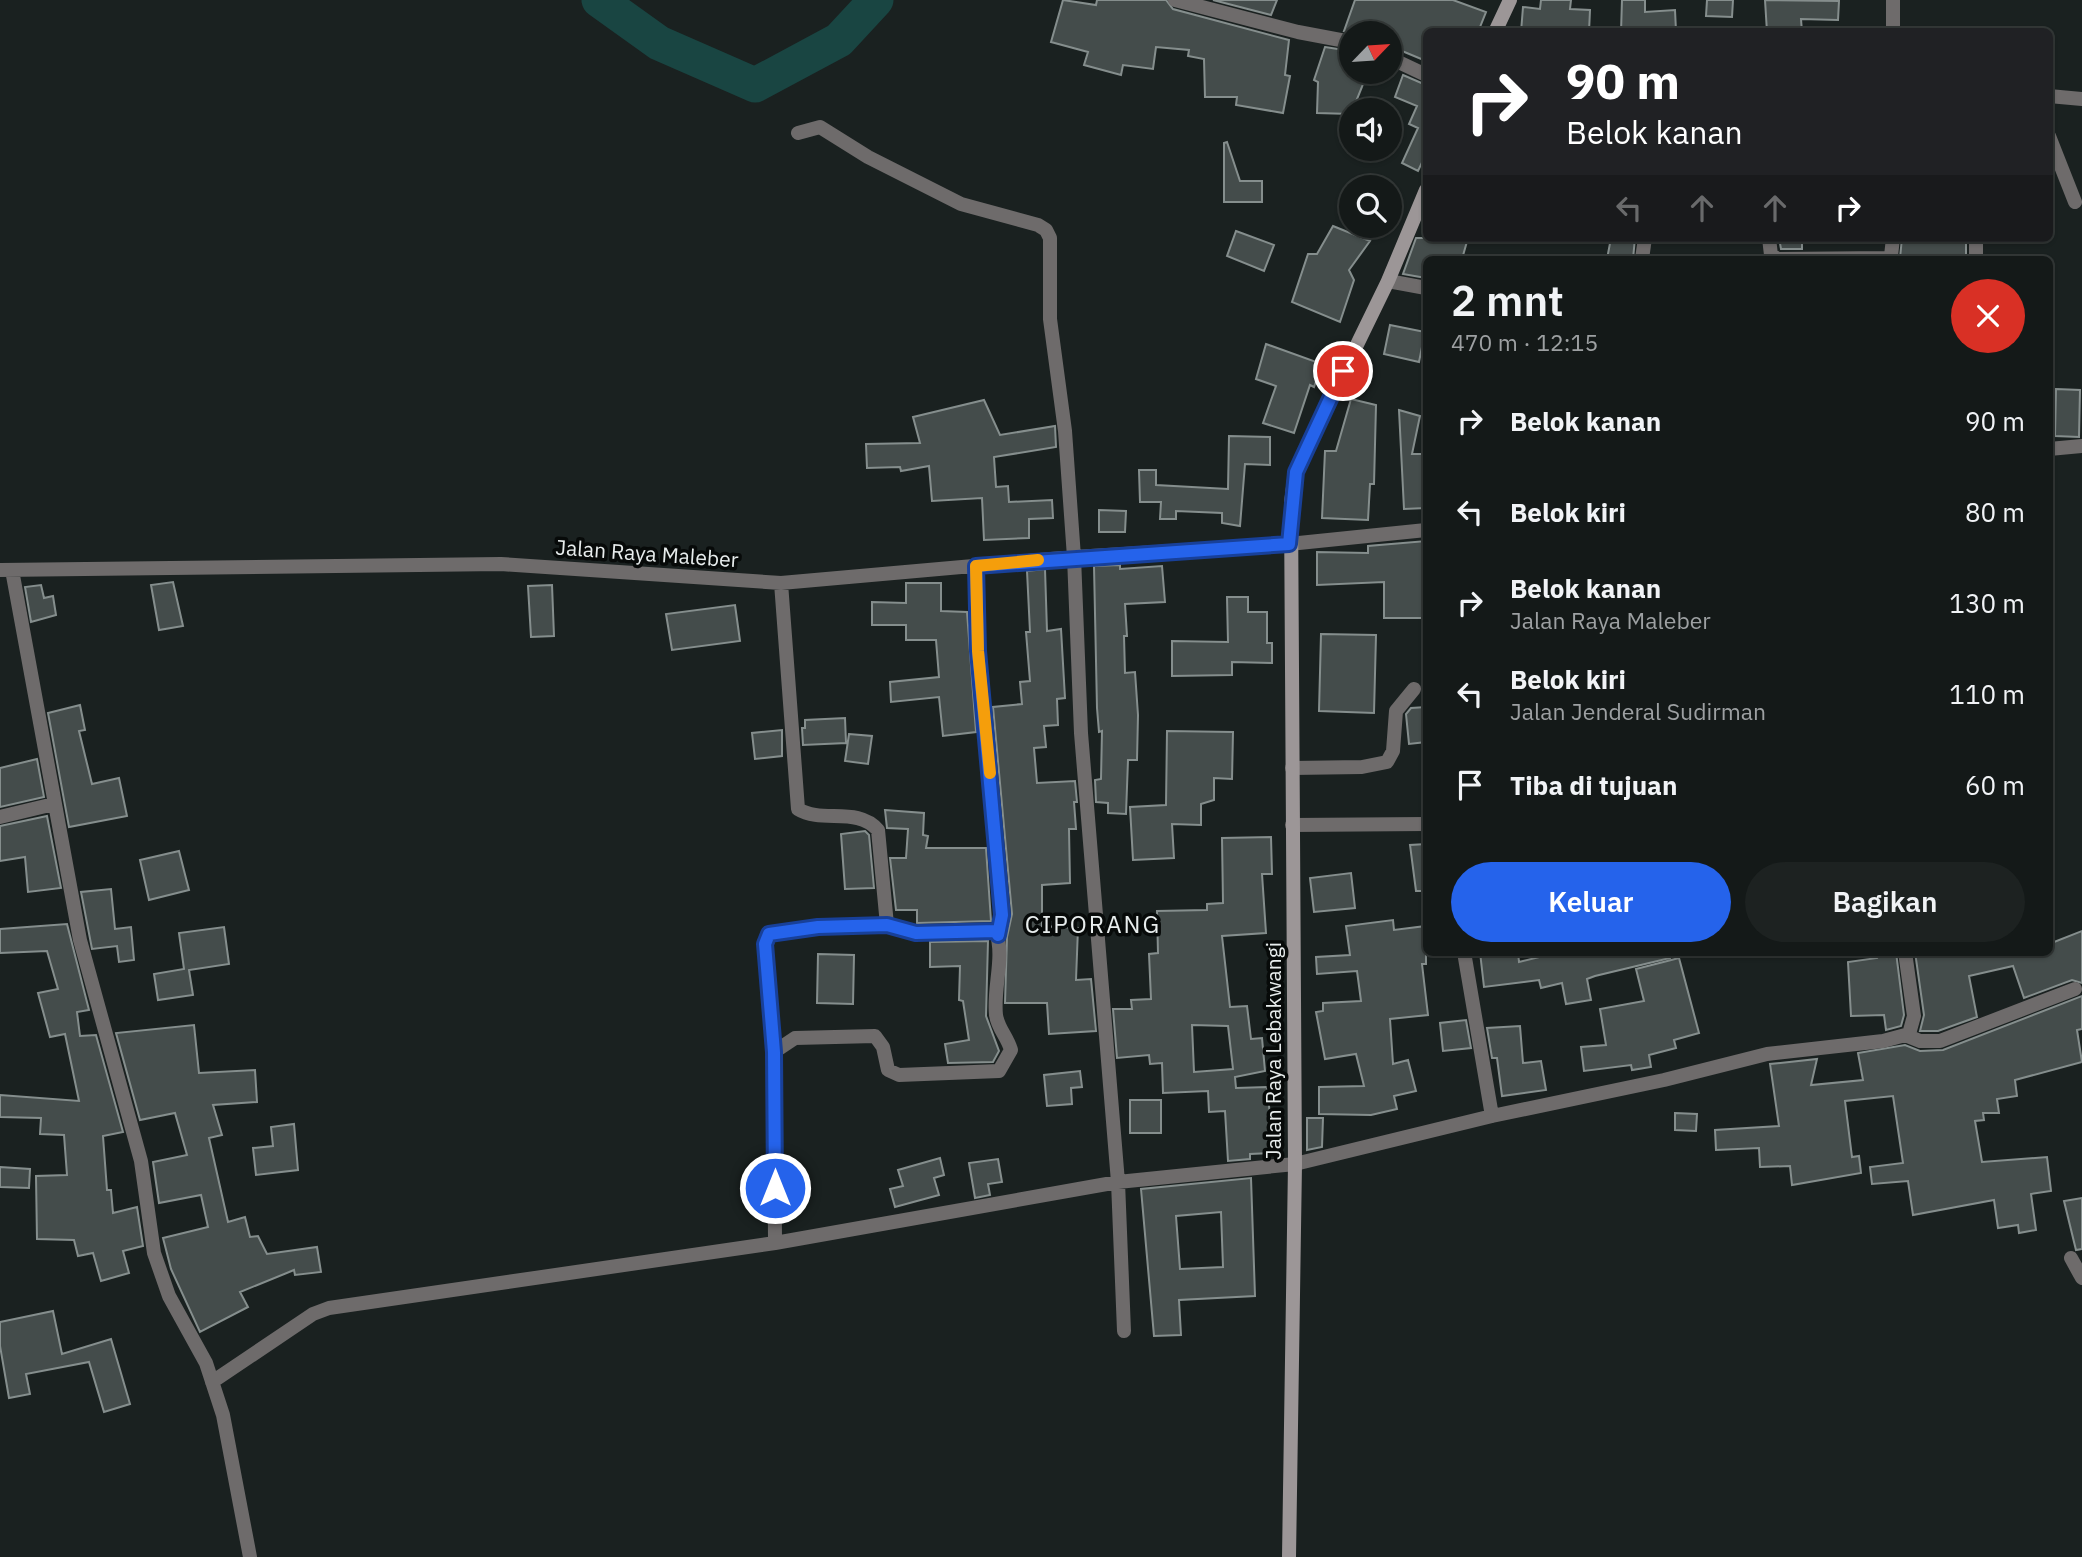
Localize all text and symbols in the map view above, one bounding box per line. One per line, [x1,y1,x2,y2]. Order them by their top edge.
north arrow [1339,21,1402,84]
map controls [1339,21,1402,238]
text: 90 m [1566,49,1680,112]
icon: right [1451,56,1542,147]
button: sound [1339,98,1402,161]
text: Belok kanan [1566,111,1743,153]
button: search [1339,175,1402,238]
icon: left [1610,189,1648,227]
icon: ahead [1683,189,1721,227]
icon: ahead [1756,189,1794,227]
icon: right [1829,189,1867,227]
text: 2 mnt [1451,273,1564,328]
button: close [1951,279,2025,353]
text: 470 m · 12:15 [1451,327,1598,357]
pin [1313,341,1373,401]
icon: arrive [1324,352,1362,390]
icon: right [1451,402,1489,440]
text: Belok kanan [1510,404,1661,438]
text: 90 m [1965,404,2025,438]
icon: left [1451,493,1489,531]
text: Belok kiri [1510,495,1626,529]
text: 80 m [1965,495,2025,529]
street label: Jalan Raya Maleber [555,533,740,573]
text: Belok kanan [1510,571,1661,605]
icon: right [1451,584,1489,622]
text: 130 m [1949,586,2025,620]
text: Jalan Raya Maleber [1510,605,1711,635]
text: Belok kiri [1510,662,1626,696]
icon: left [1451,675,1489,713]
text: 110 m [1949,677,2025,711]
text: Jalan Jenderal Sudirman [1510,696,1766,726]
icon: arrive [1451,766,1489,804]
text: Tiba di tujuan [1510,768,1677,802]
text: 60 m [1965,768,2025,802]
button: Keluar [1451,862,1731,942]
button: Bagikan [1745,862,2025,942]
district label: CIPORANG [1025,908,1161,940]
street label: Jalan Raya Lebakwangi [1259,942,1287,1160]
position arrow [738,1151,812,1225]

